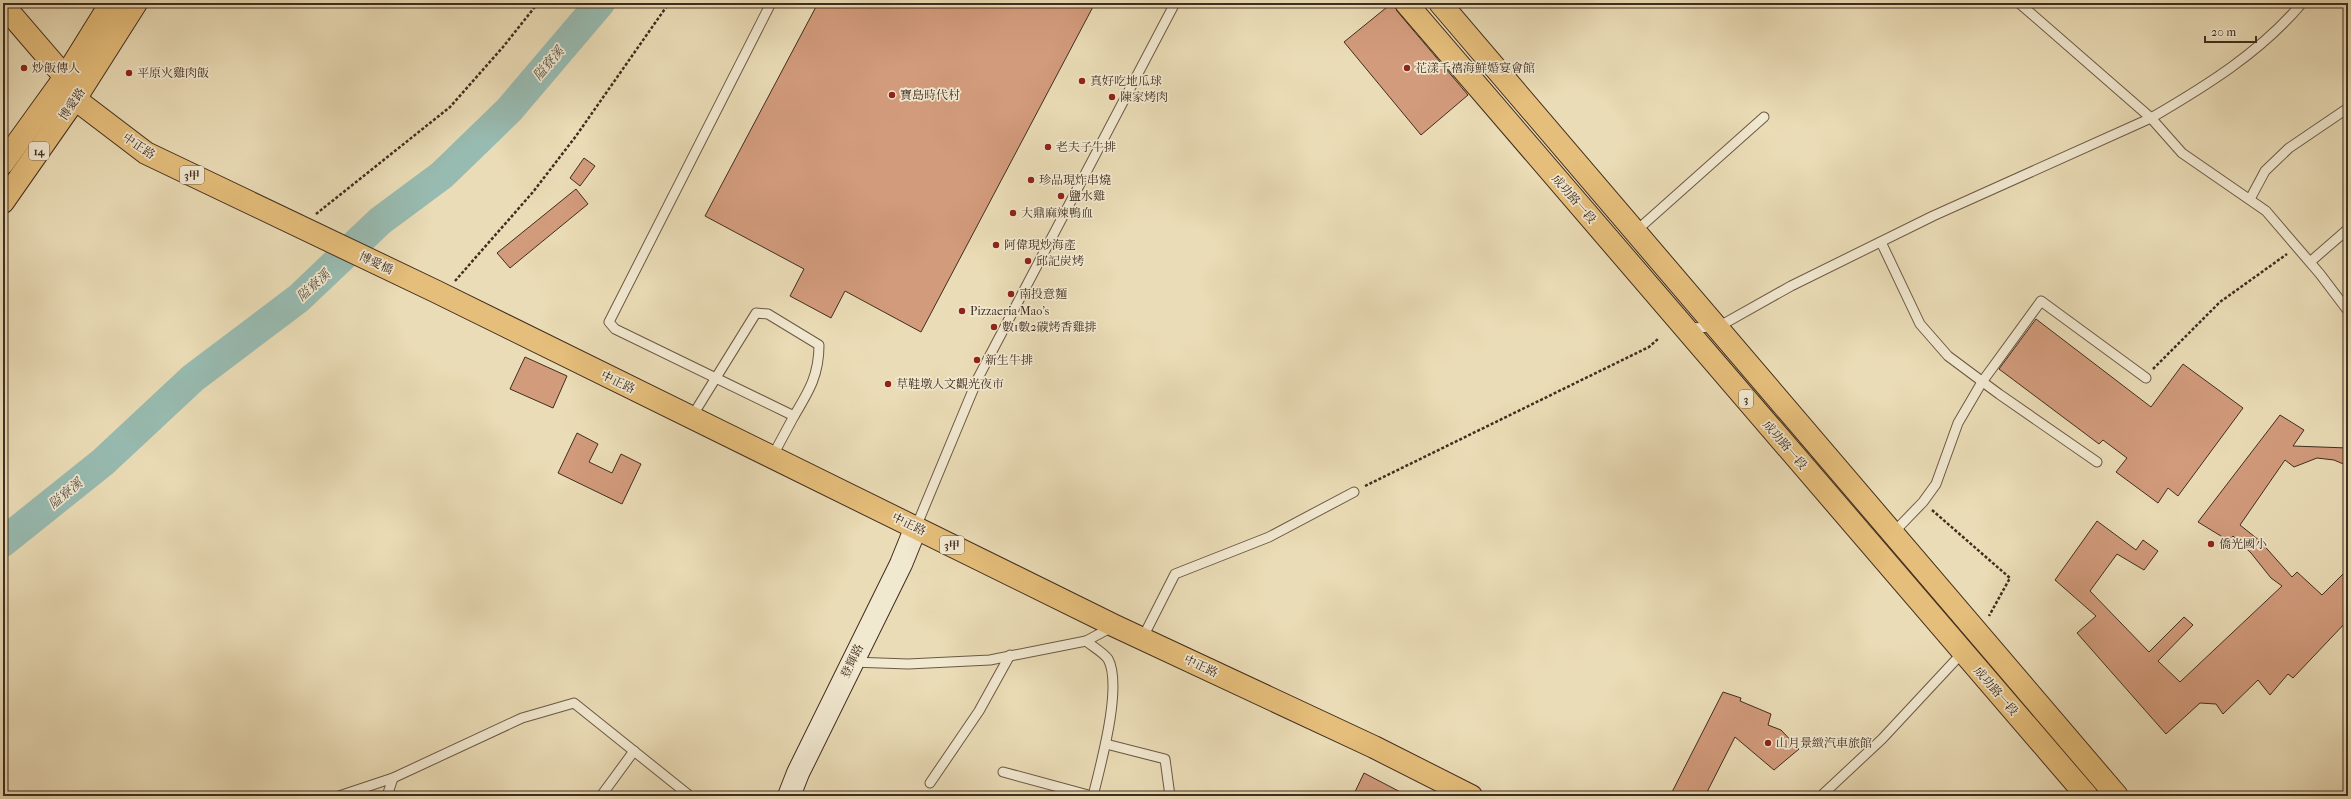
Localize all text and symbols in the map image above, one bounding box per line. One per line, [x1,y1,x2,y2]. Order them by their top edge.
scale bar [2205,18,2256,44]
text: 20 m [2211,25,2236,39]
water label: 隘寮溪 [530,42,568,83]
place label: 炒飯傳人 [32,61,80,75]
place label: 花漾千禧海鮮婚宴會館 [1415,61,1535,75]
marker: 炒飯傳人 [19,63,29,73]
marker: 花漾千禧海鮮婚宴會館 [1402,63,1412,73]
place label: 平原火雞肉飯 [137,66,209,80]
marker: 平原火雞肉飯 [124,68,134,78]
place label: 真好吃地瓜球 [1090,74,1162,88]
marker: 真好吃地瓜球 [1077,76,1087,86]
street label: 博愛路 [56,85,88,123]
place label: 寶島時代村 [900,88,960,102]
marker: 寶島時代村 [887,90,897,100]
place label: 陳家烤肉 [1120,90,1168,104]
marker: 陳家烤肉 [1107,92,1117,102]
street label: 中正路 [120,130,158,162]
place label: 老夫子牛排 [1056,140,1116,154]
road number: 14 [29,142,49,160]
marker: 老夫子牛排 [1043,142,1053,152]
road number: 3甲 [180,166,204,184]
street label: 成功路一段 [1549,172,1599,226]
place label: 珍品現炸串燒 [1039,173,1111,187]
marker: 珍品現炸串燒 [1026,175,1036,185]
place label: 鹽水雞 [1069,189,1105,203]
marker: 鹽水雞 [1056,191,1066,201]
place label: 大鼎麻辣鴨血 [1021,206,1093,220]
marker: 大鼎麻辣鴨血 [1008,208,1018,218]
place label: 阿偉現炒海產 [1004,238,1076,252]
marker: 阿偉現炒海產 [991,240,1001,250]
street label: 博愛橋 [357,249,395,277]
place label: 邱記炭烤 [1036,254,1084,268]
marker: 邱記炭烤 [1023,256,1033,266]
water label: 隘寮溪 [294,265,334,304]
place label: 南投意麵 [1019,287,1067,301]
marker: 南投意麵 [1006,289,1016,299]
place label: Pizzaeria Mao's [970,304,1050,318]
marker: Pizzaeria Mao's [957,306,967,316]
place label: 數1數2碳烤香雞排 [1002,320,1096,334]
marker: 數1數2碳烤香雞排 [989,322,999,332]
place label: 新生牛排 [985,353,1033,367]
marker: 新生牛排 [972,355,982,365]
street label: 中正路 [599,368,637,396]
place label: 草鞋墩人文觀光夜市 [896,377,1004,391]
marker: 草鞋墩人文觀光夜市 [883,379,893,389]
road number: 3 [1739,390,1753,408]
street label: 成功路一段 [1760,418,1810,472]
water label: 隘寮溪 [45,474,87,511]
street label: 中正路 [890,510,928,538]
road number: 3甲 [940,536,964,554]
place label: 僑光國小 [2219,537,2267,551]
marker: 僑光國小 [2206,539,2216,549]
street label: 登輝路 [838,642,866,680]
street label: 中正路 [1182,652,1220,680]
street label: 成功路一段 [1971,664,2021,718]
place label: 山月景緻汽車旅館 [1776,736,1872,750]
marker: 山月景緻汽車旅館 [1763,738,1773,748]

